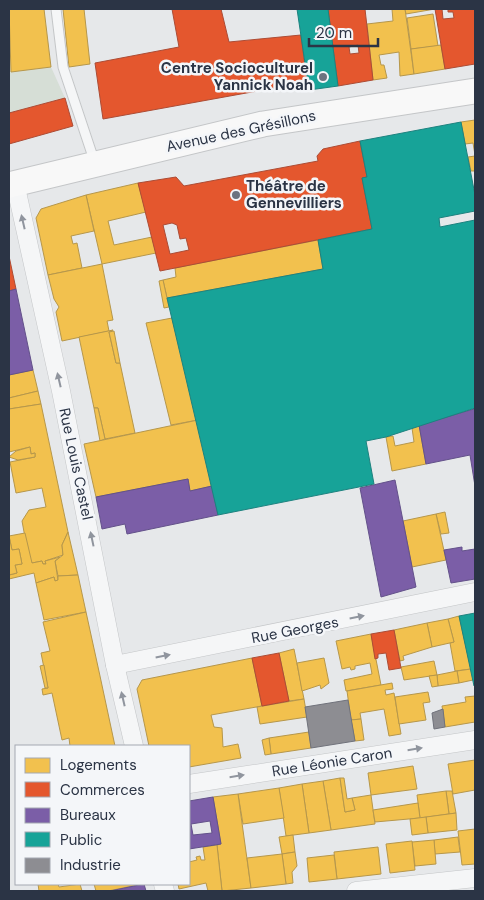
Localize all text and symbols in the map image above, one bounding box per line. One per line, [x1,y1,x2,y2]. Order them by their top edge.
scale bar [309,15,378,47]
text: 20 m [316,23,352,43]
place label: Centre Socioculturel Yannick Noah [161,58,313,95]
marker: Centre Socioculturel Yannick Noah [317,71,329,83]
street label: Avenue des Grésillons [164,105,318,157]
place label: Théâtre de Gennevilliers [246,176,342,213]
marker: Théâtre de Gennevilliers [230,189,242,201]
one-way arrow [19,214,27,229]
one-way arrow [55,373,63,388]
street label: Rue Louis Castel [54,406,98,522]
one-way arrow [87,531,95,547]
street label: Rue Georges [250,612,340,648]
one-way arrow [349,613,365,621]
one-way arrow [155,652,171,660]
one-way arrow [119,691,127,706]
street label: Rue Léonie Caron [270,743,394,781]
legend [15,745,190,885]
one-way arrow [407,745,423,753]
text: Logements [60,755,137,775]
one-way arrow [229,772,245,780]
text: Commerces [60,780,145,800]
text: Bureaux [60,805,116,825]
text: Public [60,830,102,850]
text: Industrie [60,855,121,875]

